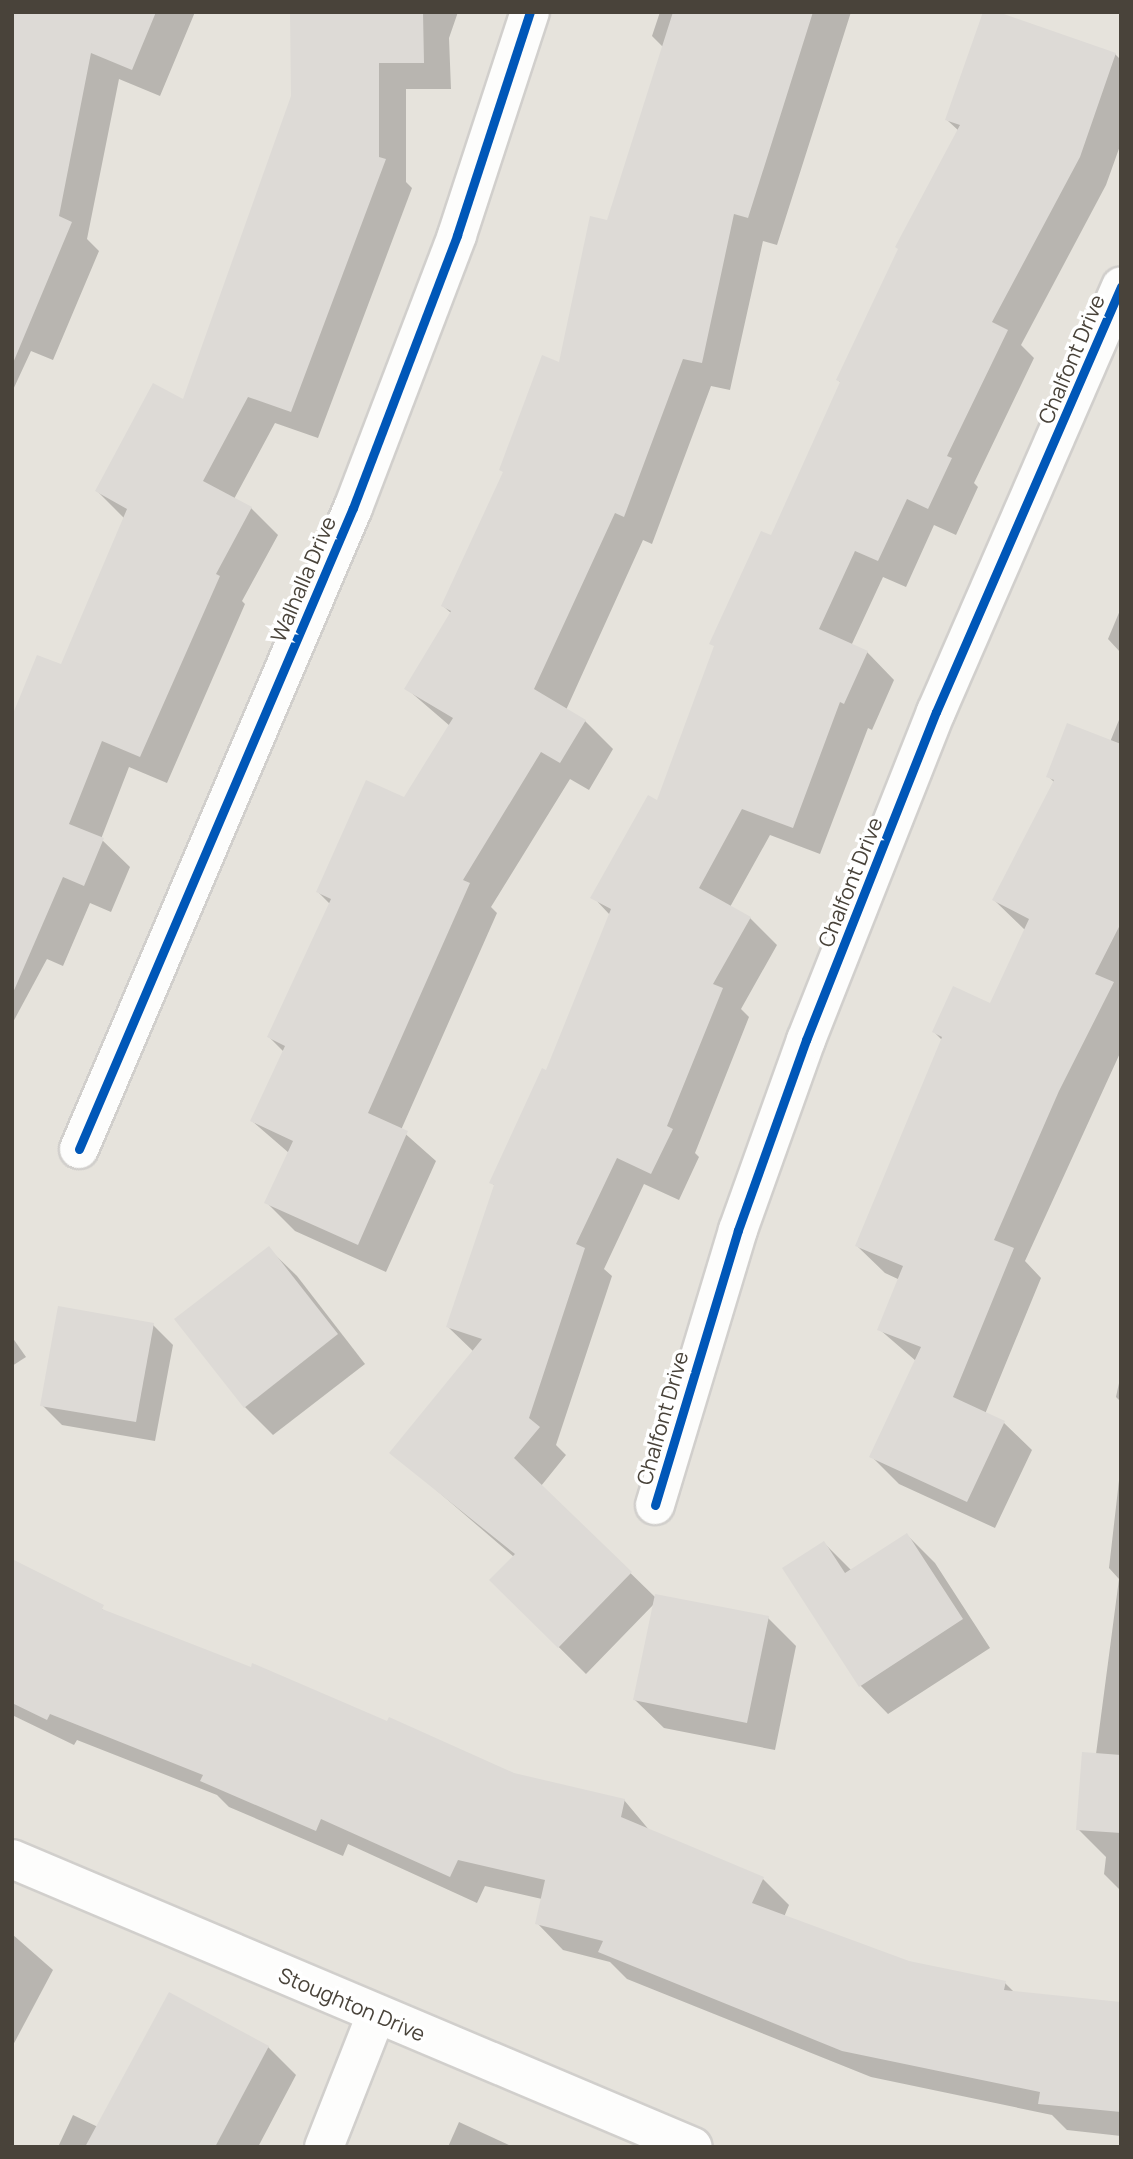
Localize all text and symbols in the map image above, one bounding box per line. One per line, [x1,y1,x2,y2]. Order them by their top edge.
street label: Chalfont Drive [1033,291,1109,427]
street label: Walhalla Drive [265,512,341,646]
street label: Chalfont Drive [813,813,887,951]
street label: Chalfont Drive [631,1348,693,1488]
street label: Stoughton Drive [275,1962,429,2046]

